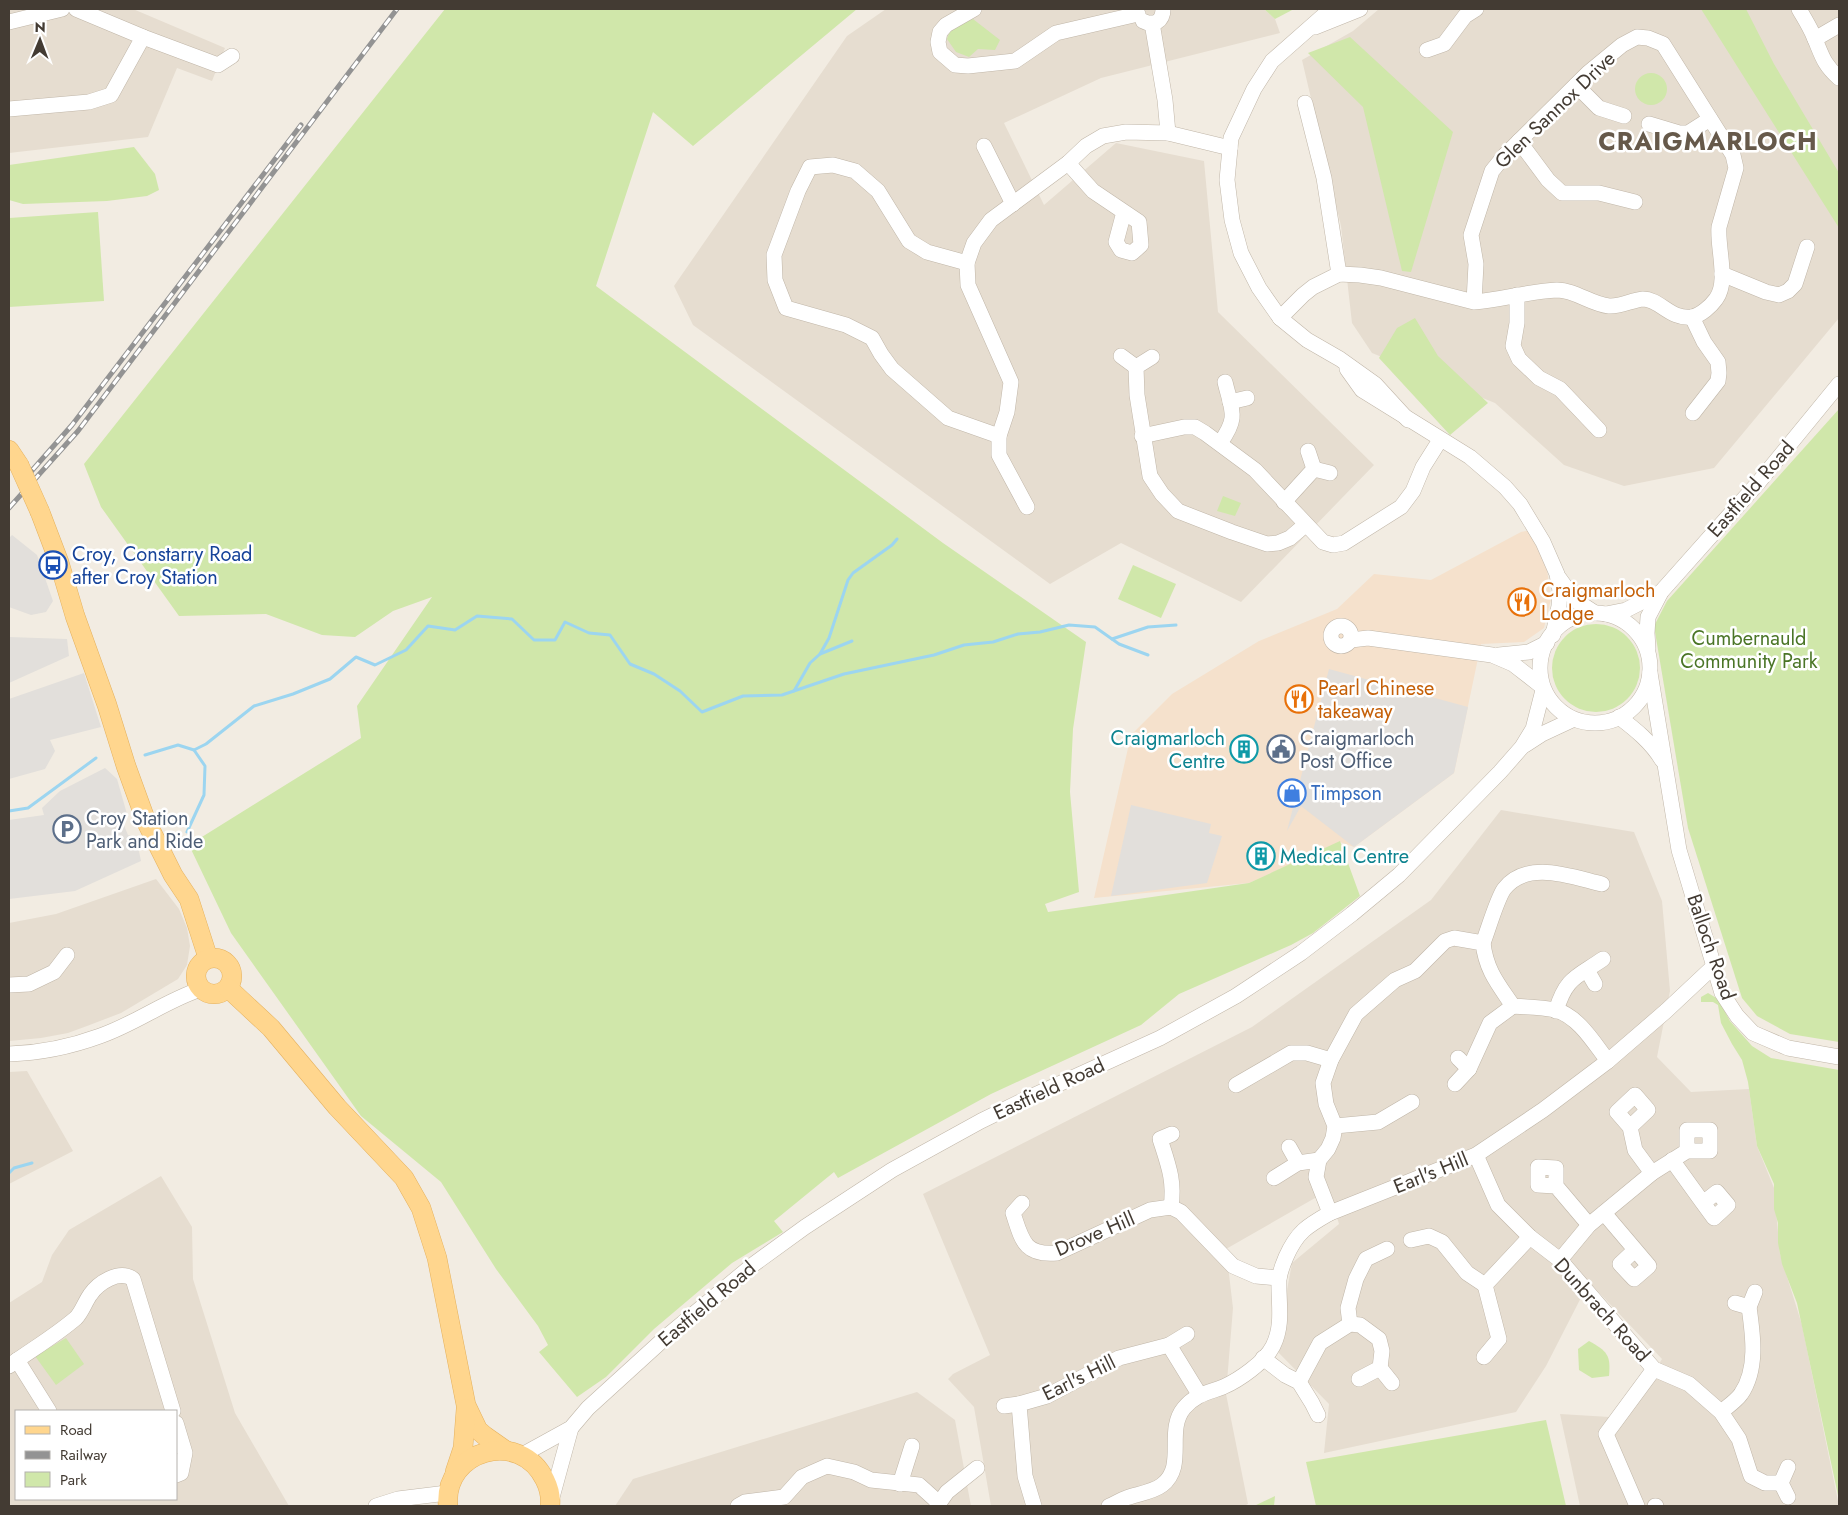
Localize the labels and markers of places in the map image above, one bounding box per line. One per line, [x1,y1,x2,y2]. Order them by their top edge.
place label: Croy, Constarry Road after Croy Station [72,540,253,592]
bus stop icon: Croy, Constarry Road after Croy Station [38,550,68,580]
place label: Craigmarloch Lodge [1541,576,1655,628]
restaurant icon: Craigmarloch Lodge [1507,587,1537,617]
place label: Pearl Chinese takeaway [1318,674,1434,726]
restaurant icon: Pearl Chinese takeaway [1284,684,1314,714]
place label: Craigmarloch Centre [1111,724,1225,776]
place label: Craigmarloch Post Office [1300,724,1414,776]
building icon: Craigmarloch Centre [1229,734,1259,764]
public building icon: Craigmarloch Post Office [1266,734,1296,764]
shop icon: Timpson [1277,778,1307,808]
place label: Timpson [1311,779,1382,808]
place label: Croy Station Park and Ride [86,804,203,856]
parking icon: Croy Station Park and Ride [52,814,82,844]
building icon: Medical Centre [1246,841,1276,871]
place label: Medical Centre [1280,842,1409,871]

